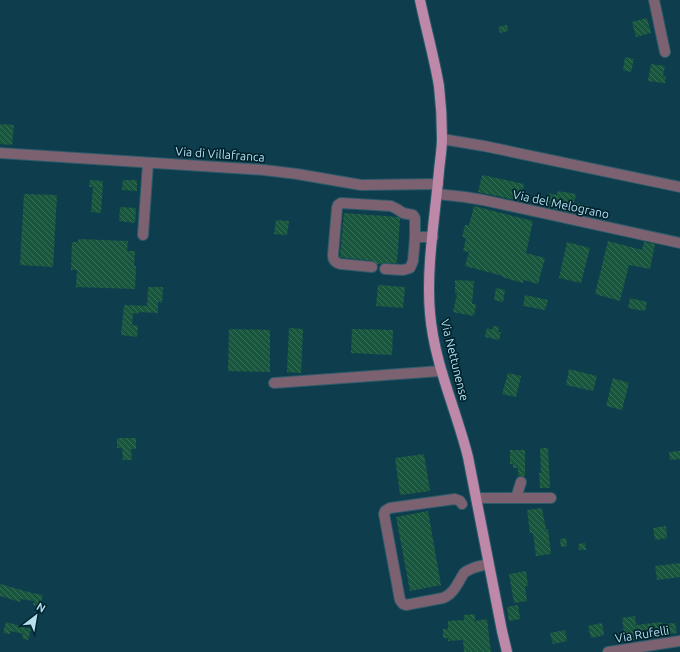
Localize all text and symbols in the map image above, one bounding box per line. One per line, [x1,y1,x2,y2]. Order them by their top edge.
street label: Via di Villafranca [175,144,265,164]
street label: Via del Melograno [512,187,610,221]
street label: Via Nettunense [439,318,471,402]
north arrow [16,596,56,636]
text: N [35,600,48,615]
street label: Via Rufelli [614,623,670,645]

